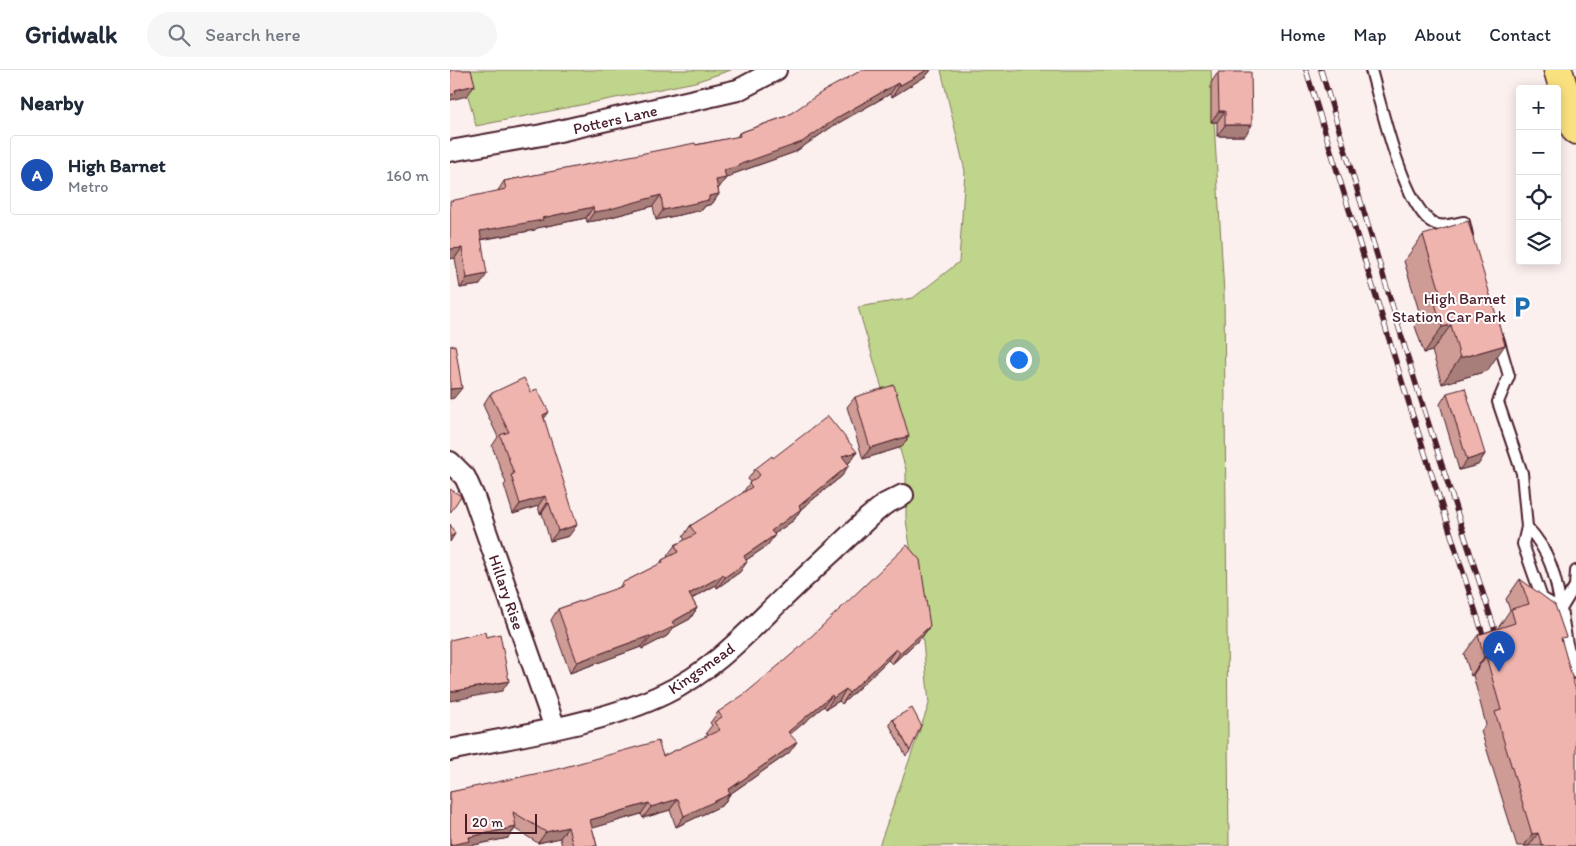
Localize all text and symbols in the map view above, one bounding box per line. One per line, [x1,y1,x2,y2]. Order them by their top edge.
search box [147,12,497,57]
text: Gridwalk [25,20,117,49]
icon: search [165,21,193,49]
text: Search here [205,23,301,46]
text: Home [1280,24,1326,46]
text: Map [1354,24,1387,46]
text: About [1415,24,1461,46]
text: Contact [1489,24,1551,46]
map controls [1516,85,1561,265]
button: + [1516,85,1561,130]
text: Nearby [20,90,84,115]
street label: Potters Lane [571,101,659,138]
button: − [1516,130,1561,175]
text: High Barnet [68,154,166,177]
text: A [32,166,42,185]
text: 160 m [386,166,429,185]
button: locate [1516,175,1561,220]
text: Metro [68,177,108,196]
button: layers [1516,220,1561,265]
place label: High Barnet Station Car Park [1392,289,1507,326]
parking icon: High Barnet Station Car Park [1509,294,1535,320]
your location [1006,347,1032,373]
street label: Hillary Rise [485,552,528,632]
pin: A [1483,631,1515,672]
street label: Kingsmead [664,638,738,698]
scale bar [465,811,538,834]
text: 20 m [472,814,503,831]

